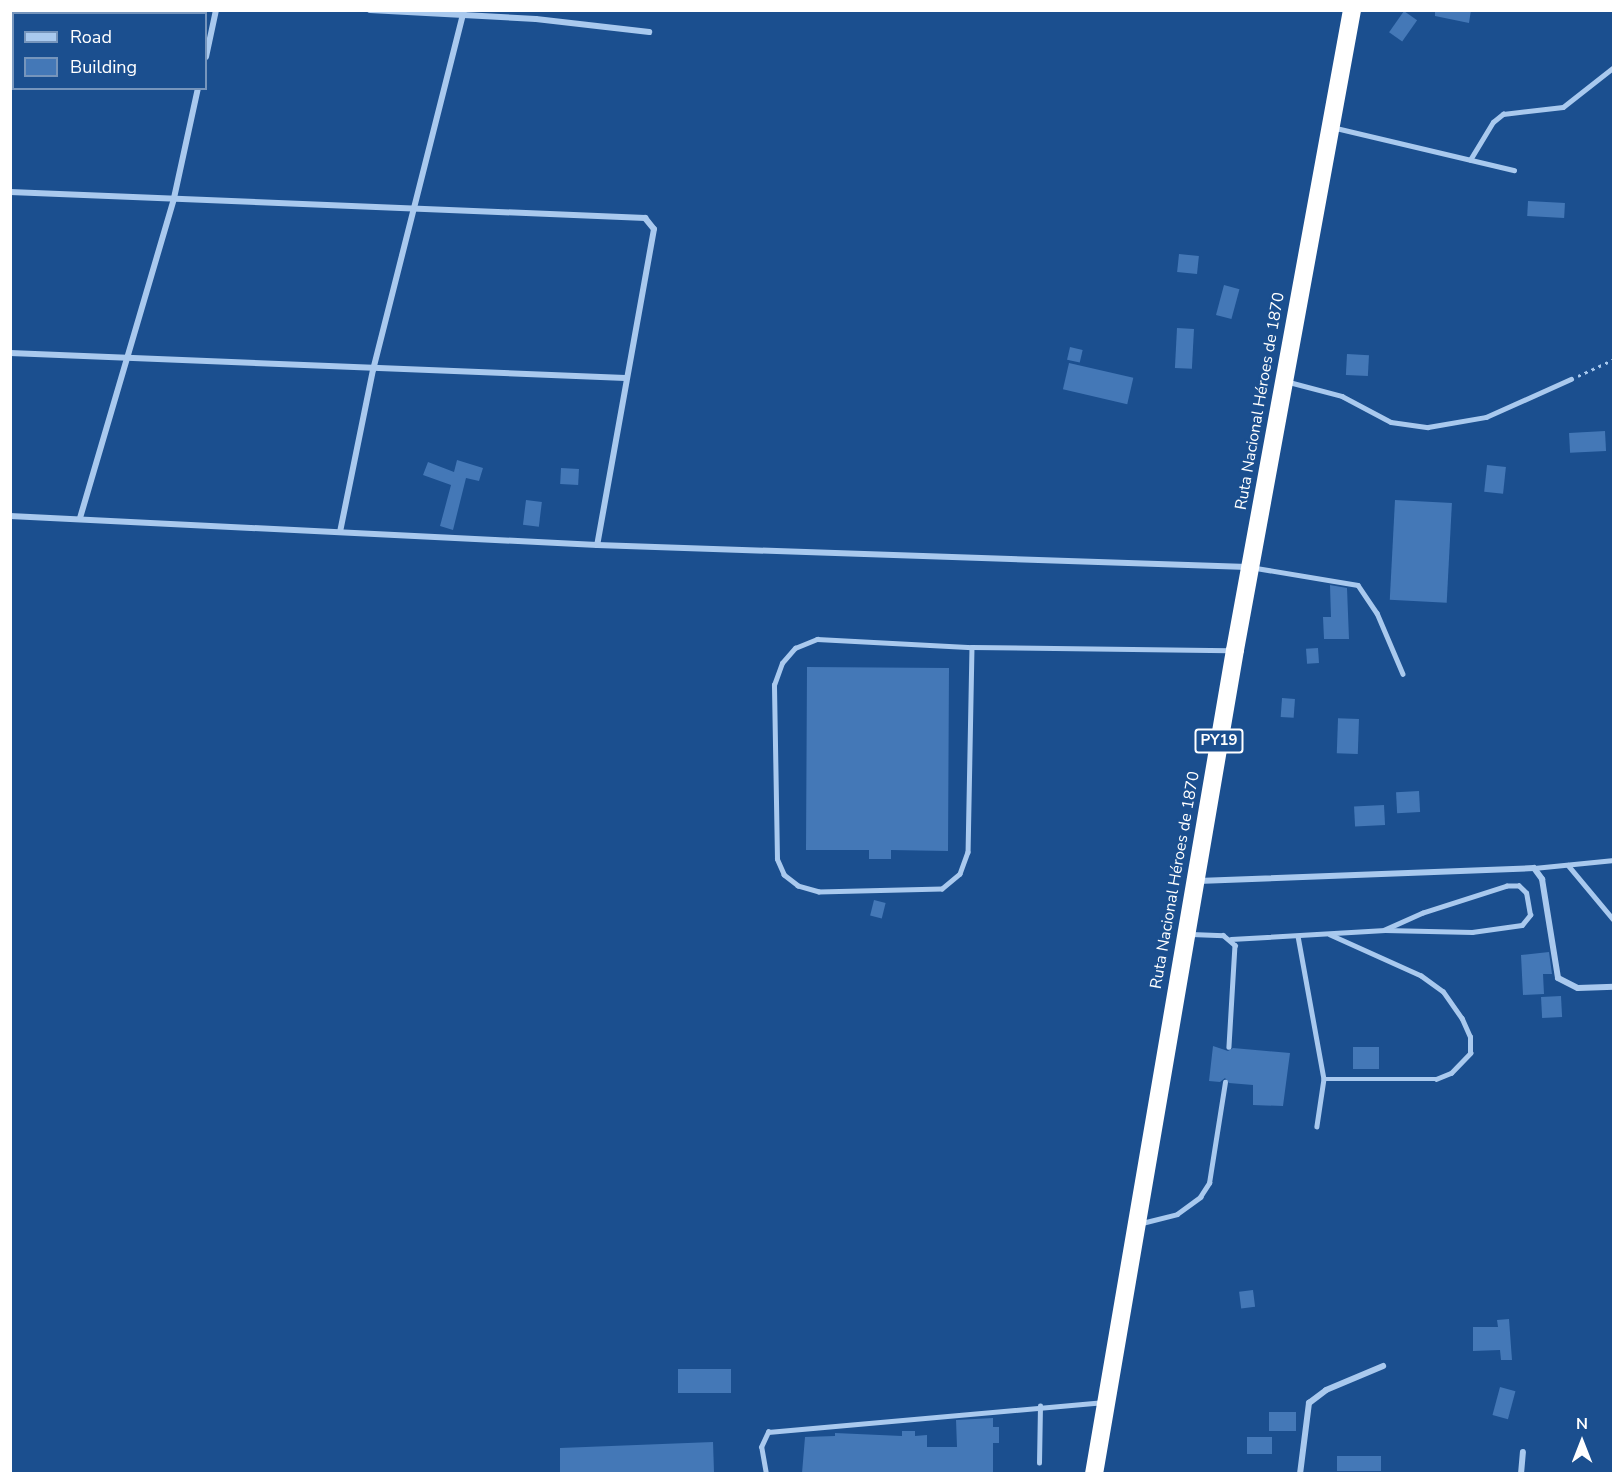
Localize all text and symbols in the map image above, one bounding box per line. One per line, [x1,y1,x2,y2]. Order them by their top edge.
legend [12,12,207,90]
text: Road [70,25,112,49]
text: Building [70,55,137,79]
street label: Ruta Nacional Héroes de 1870 [1231,291,1289,511]
road number: PY19 [1194,729,1244,753]
street label: Ruta Nacional Héroes de 1870 [1146,770,1204,990]
north arrow [1552,1412,1612,1472]
text: N [1576,1413,1588,1435]

